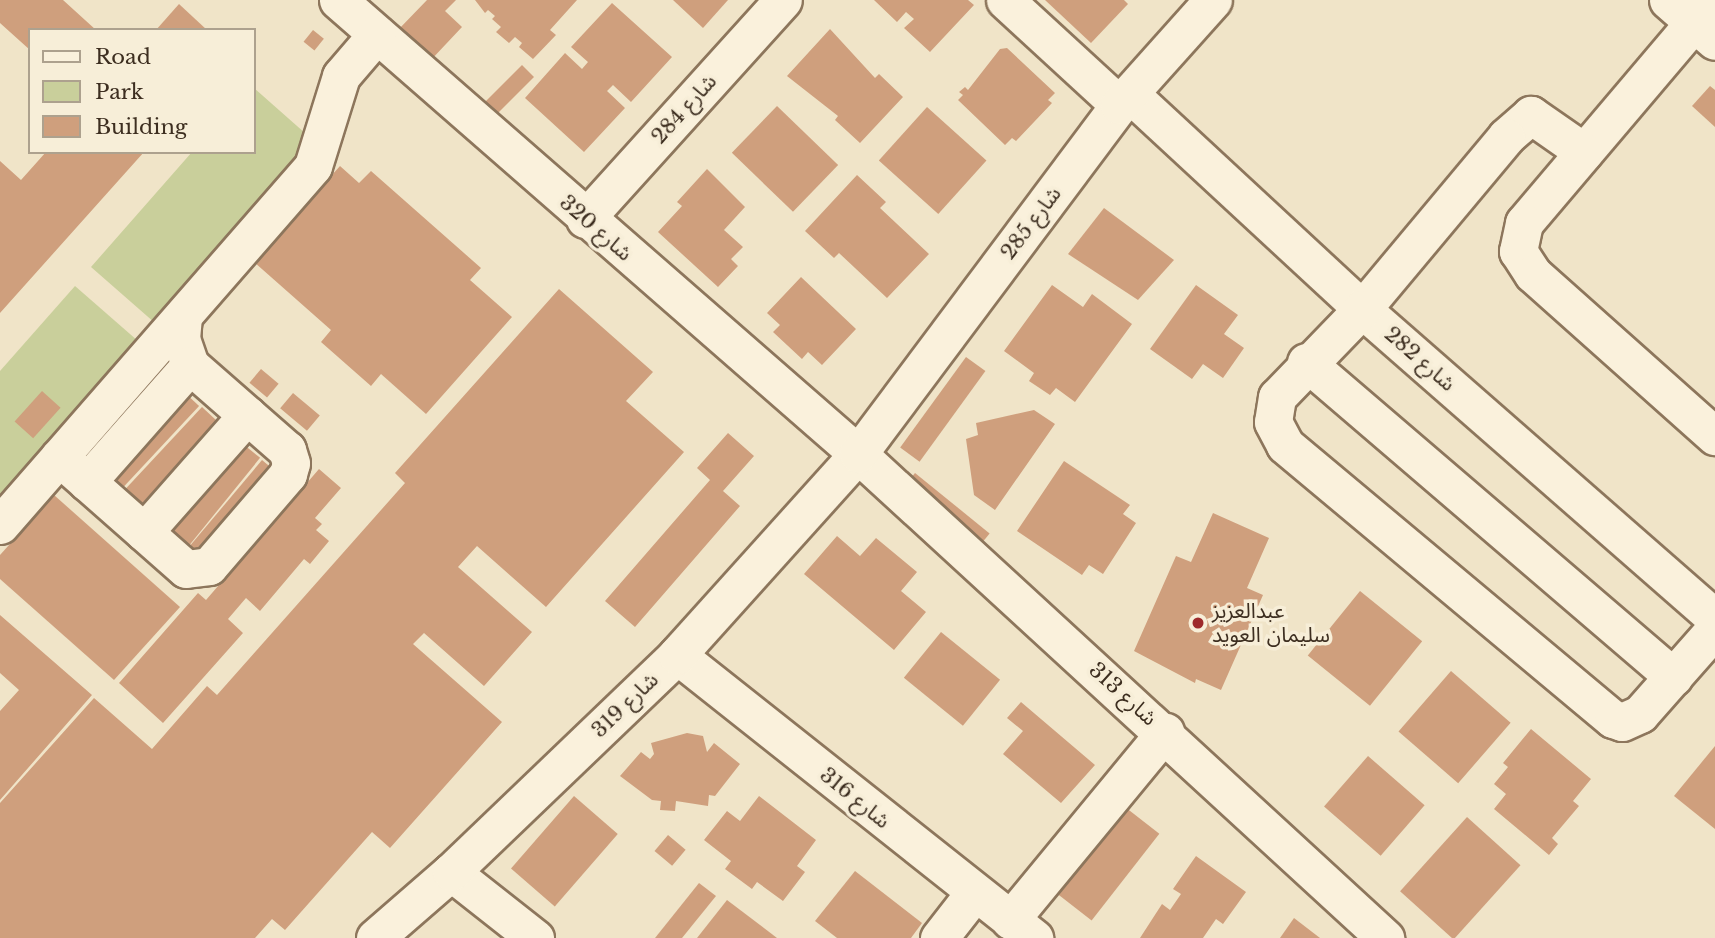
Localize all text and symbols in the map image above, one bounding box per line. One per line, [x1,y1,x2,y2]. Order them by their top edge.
legend [28,28,256,154]
text: Road [95,44,151,70]
street label: شارع 284 [646,69,722,149]
text: Park [95,79,144,105]
text: Building [95,114,187,140]
street label: شارع 285 [995,182,1067,264]
street label: شارع 320 [555,190,637,266]
street label: شارع 282 [1379,321,1461,397]
place label: عبدالعزيز سليمان العويد [1212,598,1330,648]
marker: عبدالعزيز سليمان العويد [1190,615,1206,631]
street label: شارع 313 [1084,657,1162,731]
street label: شارع 319 [586,667,664,743]
street label: شارع 316 [815,762,895,834]

